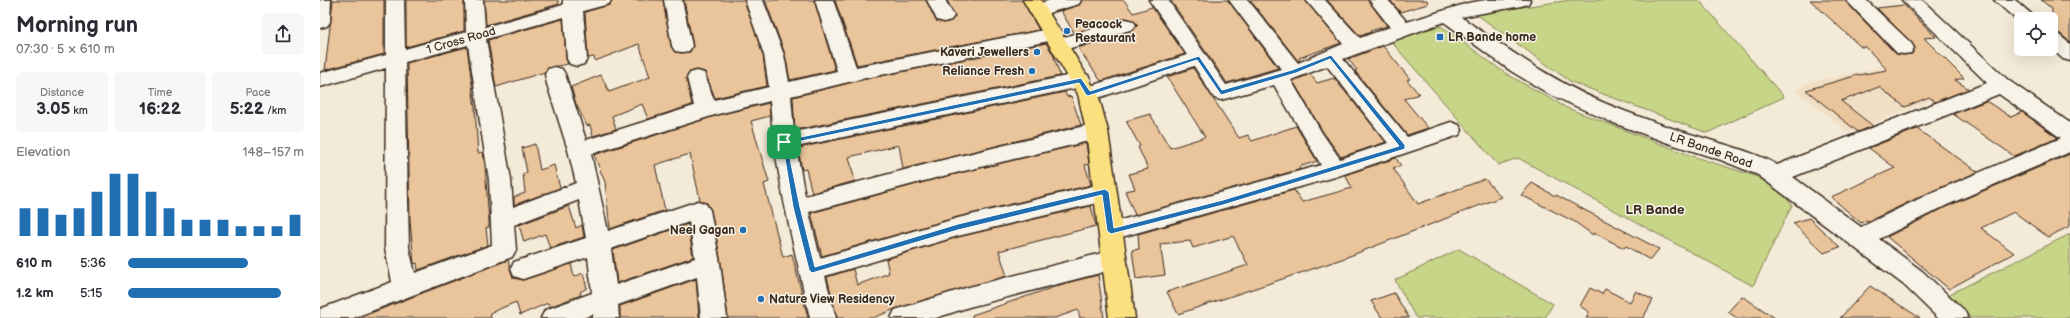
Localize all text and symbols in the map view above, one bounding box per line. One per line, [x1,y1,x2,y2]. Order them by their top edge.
text: Morning run [16,12,138,39]
map controls [2014,12,2058,56]
button: locate [2014,12,2058,56]
button: share [262,13,304,55]
place label: Peacock Restaurant [1075,17,1136,46]
street label: 1 Cross Road [425,23,498,58]
marker: Peacock Restaurant [1062,26,1072,36]
place label: LR Bande home [1448,30,1536,45]
marker: LR Bande home [1435,32,1445,42]
text: 07:30 · 5 × 610 m [16,41,115,57]
place label: Kaveri Jewellers [940,45,1029,60]
marker: Kaveri Jewellers [1032,47,1042,57]
place label: Reliance Fresh [942,64,1024,79]
marker: Reliance Fresh [1027,66,1037,76]
text: Distance [40,86,84,99]
text: Time [148,86,172,99]
text: Pace [245,86,271,99]
text: 3.05 [36,99,70,119]
text: 16:22 [139,99,181,119]
text: 5:22 [230,99,264,119]
text: km [70,104,88,117]
text: /km [264,104,286,117]
pin [767,125,801,159]
street label: LR Bande Road [1667,129,1754,172]
icon: arrive [773,131,795,153]
text: Elevation [16,144,70,160]
text: 148–157 m [243,144,304,160]
district label: LR Bande [1626,202,1685,218]
place label: Neel Gagan [670,223,735,238]
marker: Neel Gagan [738,225,748,235]
text: 610 m [16,255,52,271]
text: 5:36 [80,255,106,271]
text: 1.2 km [16,285,54,301]
text: 5:15 [80,285,103,301]
place label: Nature View Residency [769,292,895,307]
marker: Nature View Residency [756,294,766,304]

